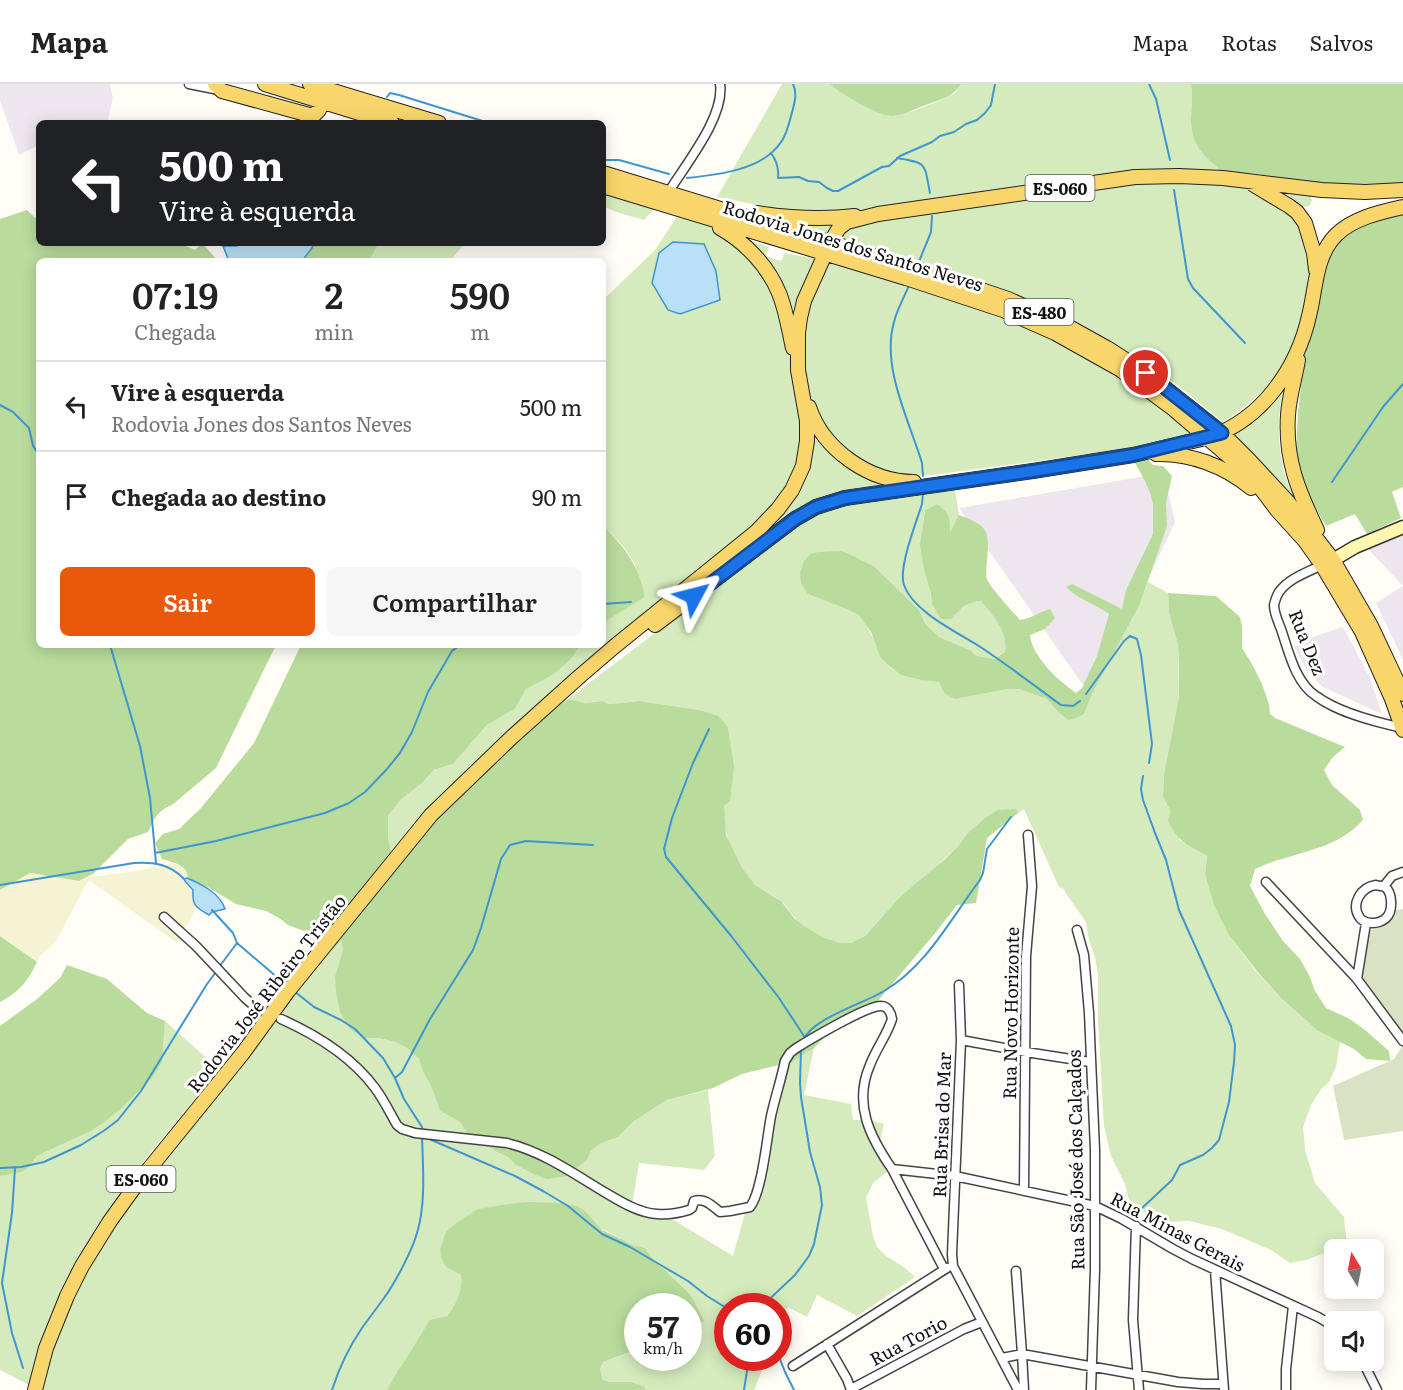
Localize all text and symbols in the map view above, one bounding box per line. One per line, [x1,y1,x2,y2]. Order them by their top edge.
text: Mapa [30,20,108,62]
text: Mapa [1132,26,1188,57]
text: Rotas [1221,26,1277,57]
text: Salvos [1310,26,1373,57]
text: 500 m [159,132,284,194]
icon: left [60,144,138,222]
road number: ES-060 [1026,175,1094,201]
text: Vire à esquerda [159,189,356,229]
street label: Rodovia Jones dos Santos Neves [720,193,986,297]
text: 07:19 [132,267,218,320]
text: 2 [325,267,344,320]
text: 590 [450,267,510,320]
road number: ES-480 [1004,299,1074,325]
text: Chegada [134,316,216,346]
text: min [314,316,354,346]
text: m [470,316,490,346]
pin [1120,347,1171,398]
icon: arrive [1129,356,1162,389]
text: Vire à esquerda [111,375,284,408]
icon: left [60,390,93,423]
text: 500 m [520,390,582,423]
text: Rodovia Jones dos Santos Neves [111,408,412,438]
icon: arrive [60,480,93,513]
text: Chegada ao destino [111,480,326,513]
text: 90 m [532,480,582,513]
position arrow [662,564,726,628]
button: Sair [60,567,315,636]
button: Compartilhar [327,567,582,636]
street label: Rua Dez [1283,605,1333,679]
street label: Rodovia José Ribeiro Tristão [180,888,352,1098]
street label: Rua Novo Horizonte [995,927,1025,1099]
street label: Rua São José dos Calçados [1060,1049,1090,1271]
street label: Rua Brisa do Mar [925,1051,957,1198]
road number: ES-060 [106,1166,176,1192]
street label: Rua Minas Gerais [1106,1184,1250,1278]
north arrow [1324,1239,1384,1299]
map controls [1324,1239,1384,1371]
speed limit sign: 60 [714,1293,792,1371]
text: 57 [647,1303,679,1347]
street label: Rua Torio [864,1308,952,1372]
button: sound [1324,1311,1384,1371]
text: km/h [643,1336,683,1359]

